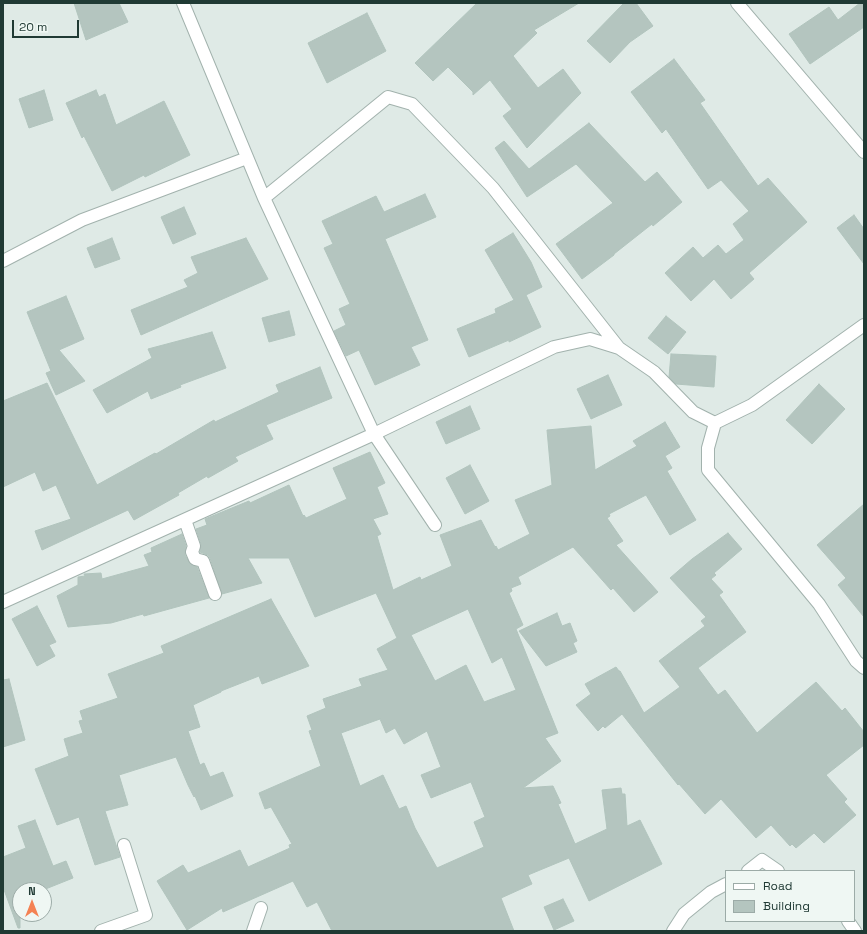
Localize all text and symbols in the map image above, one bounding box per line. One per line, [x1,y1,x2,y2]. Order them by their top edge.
scale bar [14,12,81,38]
text: 20 m [19,19,47,35]
legend [725,870,855,922]
text: Road [763,878,792,894]
north arrow [12,882,52,922]
text: N [28,884,36,898]
text: Building [763,898,810,914]

